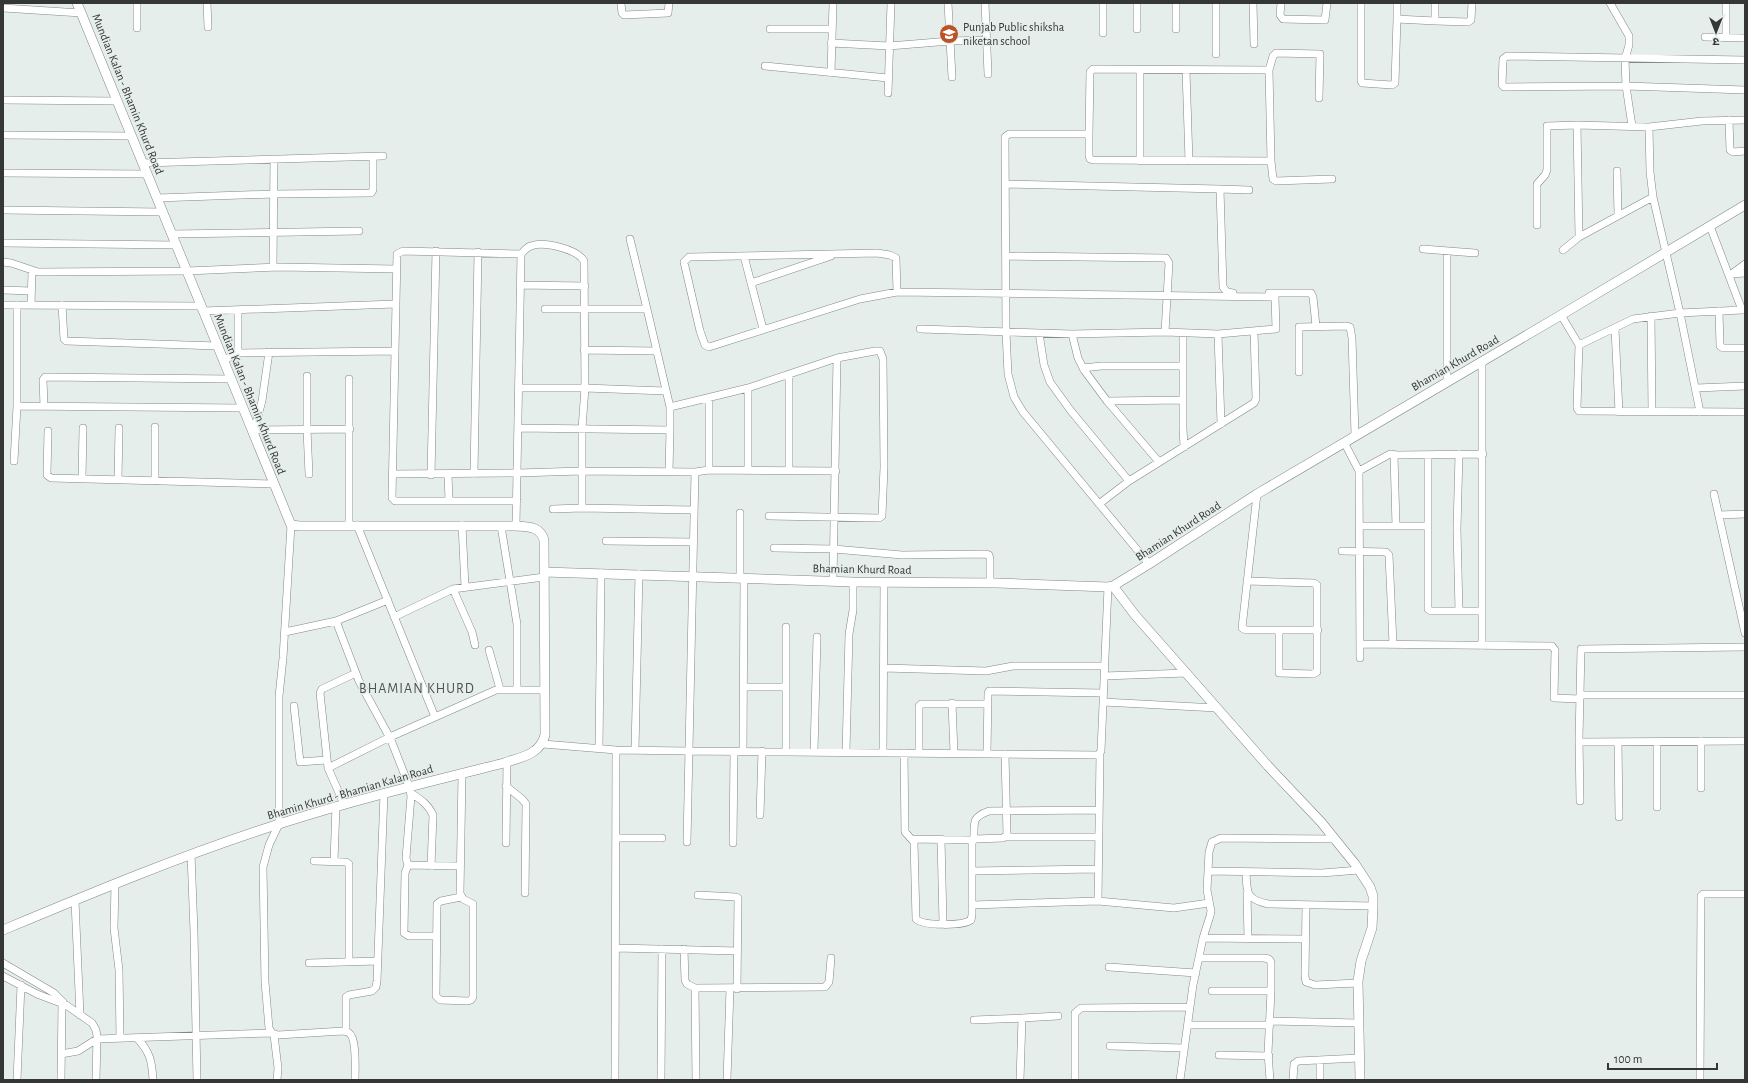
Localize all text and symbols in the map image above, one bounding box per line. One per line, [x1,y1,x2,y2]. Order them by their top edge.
street label: Mundian Kalan - Bhamin Khurd Road [90,12,166,176]
north arrow [1696,12,1736,52]
place label: Punjab Public shiksha niketan school [963,21,1065,47]
school or university icon: Punjab Public shiksha niketan school [938,23,960,45]
text: उ [1712,36,1719,47]
street label: Mundian Kalan - Bhamin Khurd Road [212,312,288,476]
street label: Bhamian Khurd Road [1409,333,1501,393]
street label: Bhamian Khurd Road [1133,499,1223,563]
street label: Bhamian Khurd Road [812,562,912,576]
district label: BHAMIAN KHURD [359,682,475,696]
street label: Bhamin Khurd - Bhamian Kalan Road [266,763,434,821]
scale bar [1608,1045,1717,1071]
text: 100 m [1614,1053,1642,1065]

